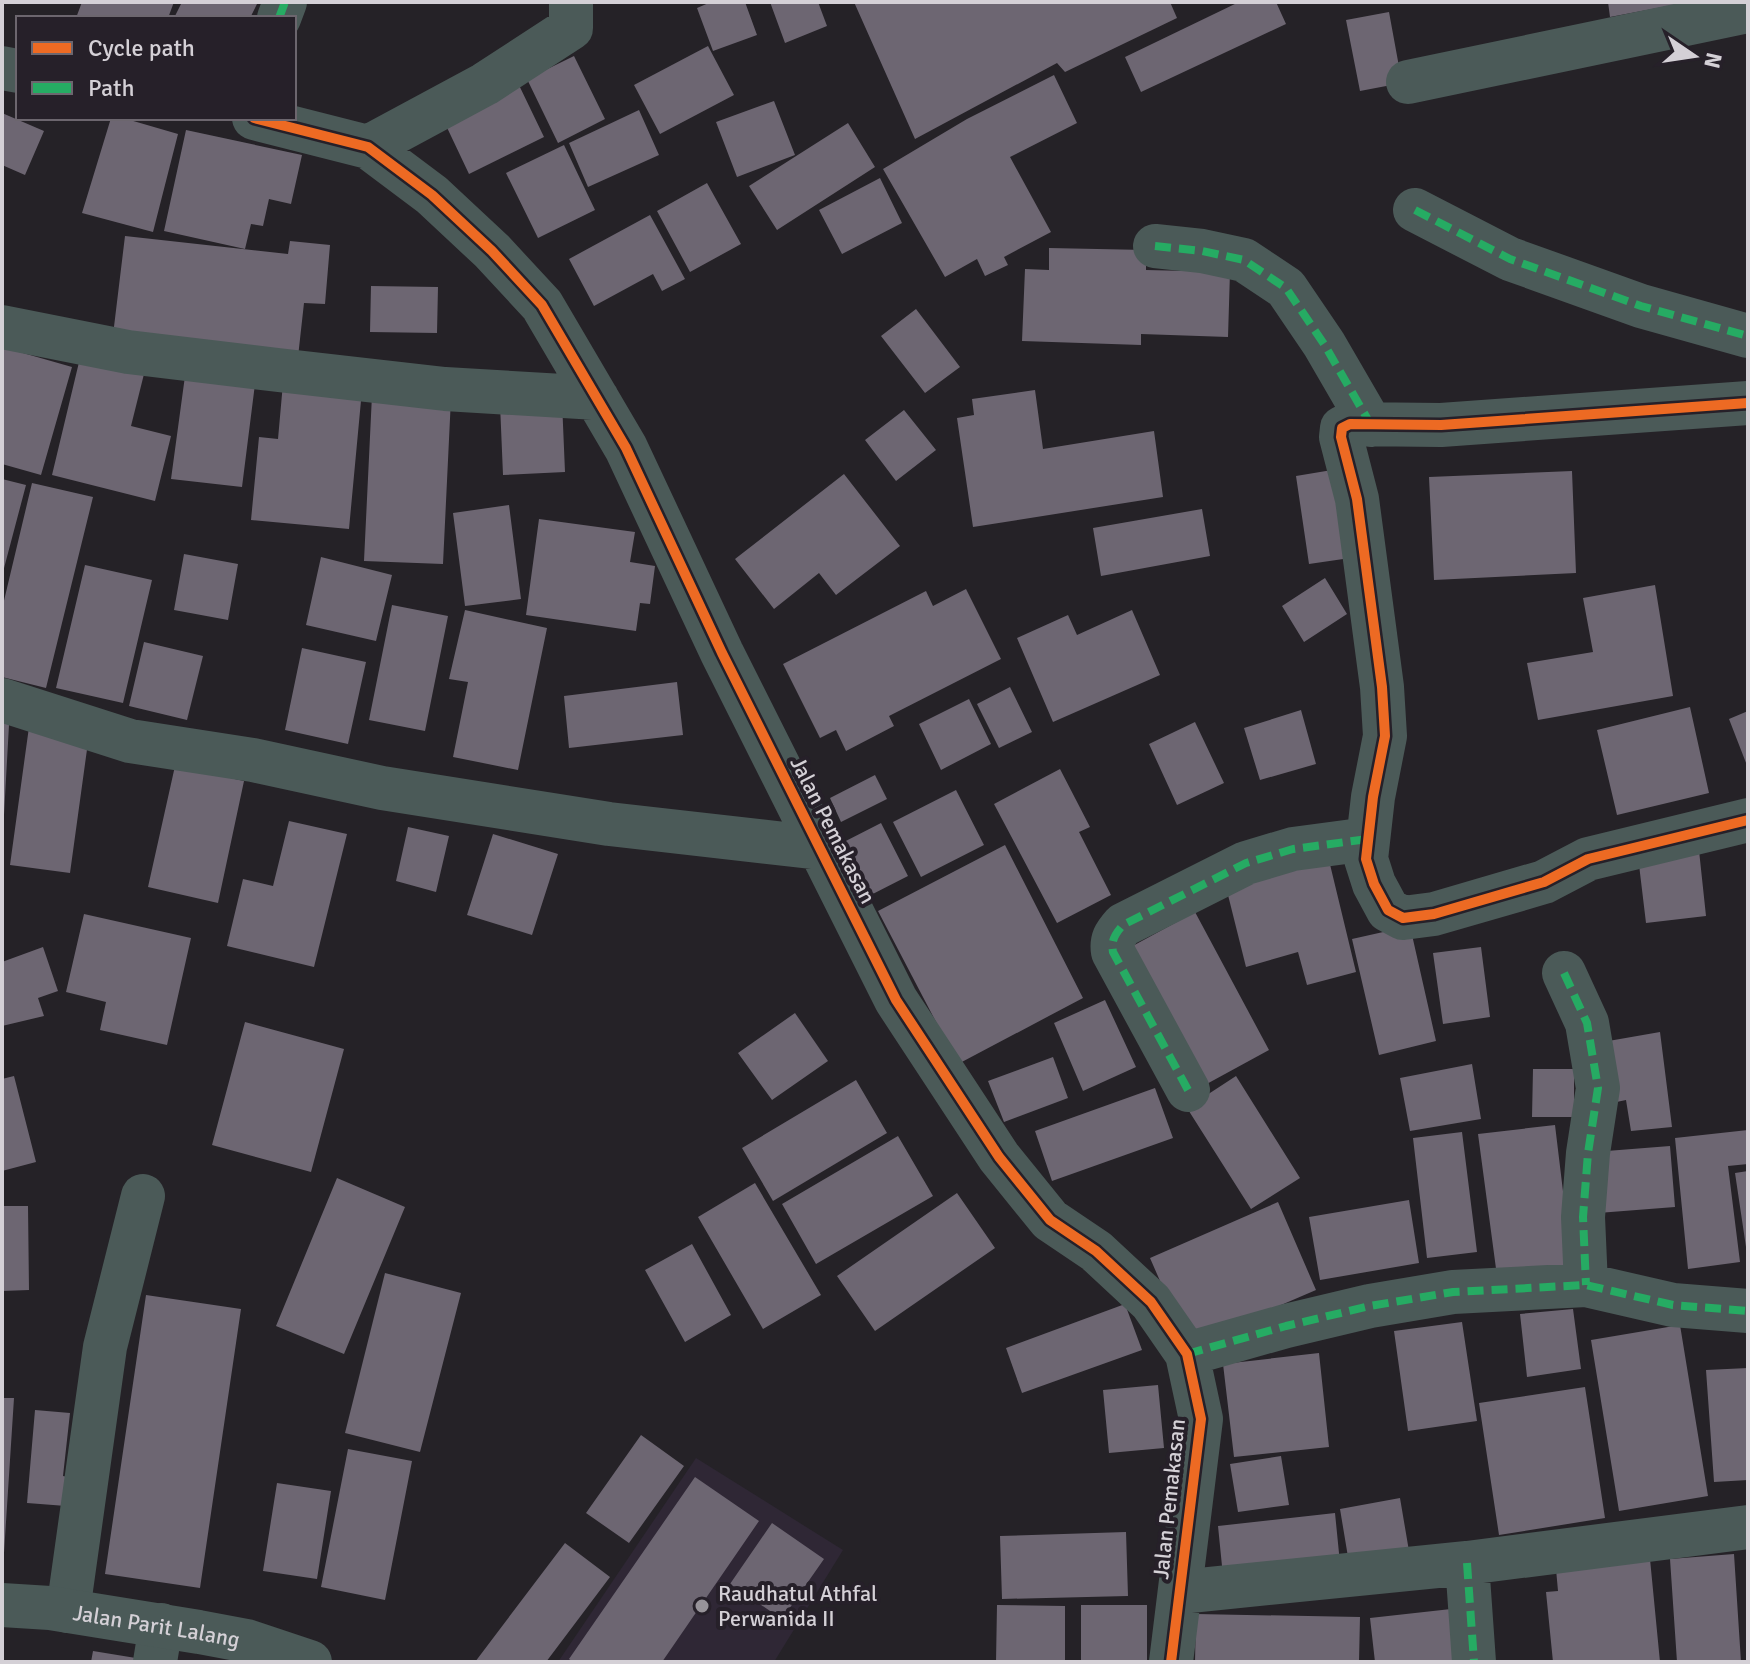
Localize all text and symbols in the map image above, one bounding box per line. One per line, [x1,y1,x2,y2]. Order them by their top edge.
legend [16,16,296,120]
north arrow [1654,16,1734,96]
text: Cycle path [88,33,195,63]
text: N [1698,50,1728,71]
text: Path [88,73,134,103]
street label: Jalan Pemakasan [784,752,882,908]
street label: Jalan Pemakasan [1147,1417,1191,1581]
place label: Raudhatul Athfal Perwanida II [718,1580,878,1632]
marker: Raudhatul Athfal Perwanida II [693,1597,711,1615]
street label: Jalan Parit Lalang [71,1598,242,1653]

